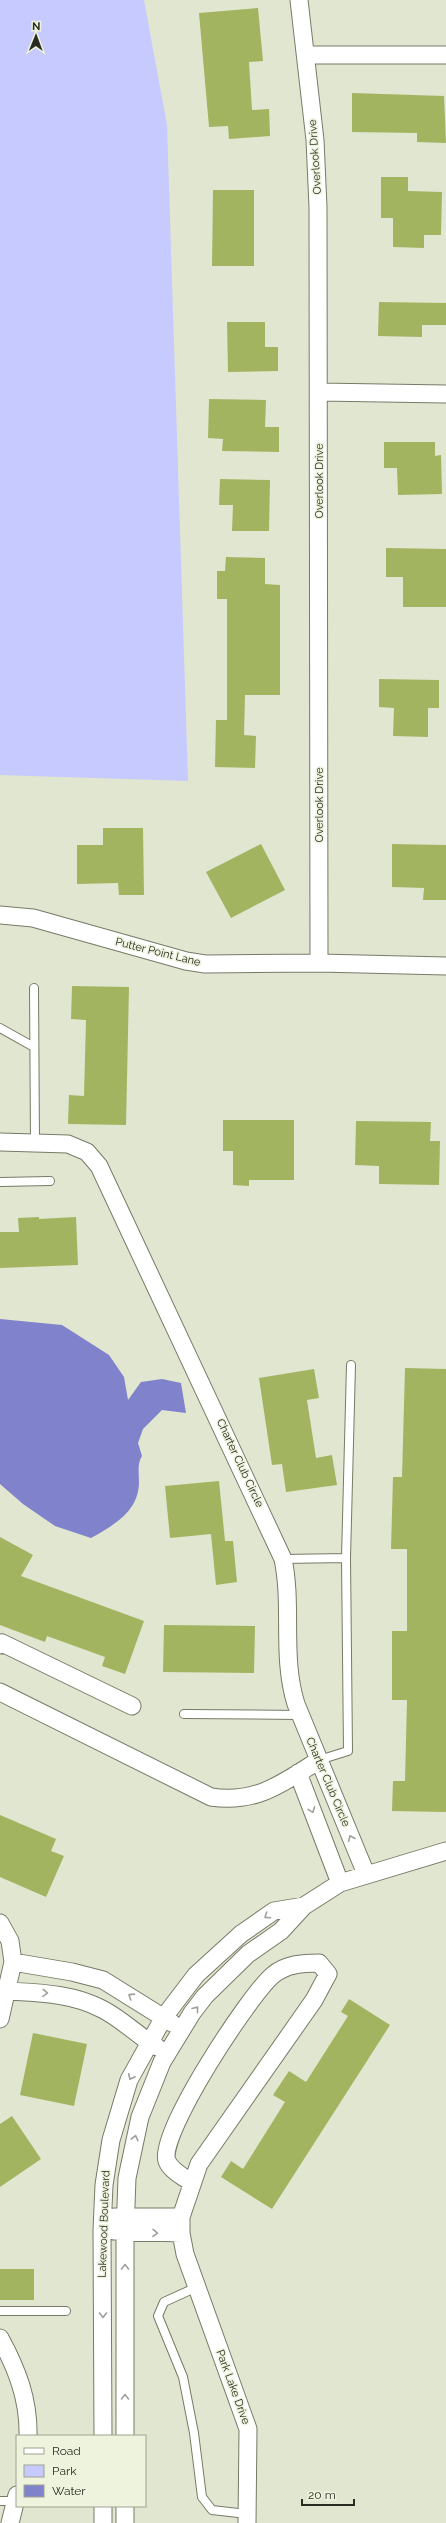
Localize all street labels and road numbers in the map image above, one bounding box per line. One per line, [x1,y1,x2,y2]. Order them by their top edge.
street label: Overlook Drive [306,118,324,195]
street label: Overlook Drive [313,443,326,519]
street label: Overlook Drive [313,767,326,843]
street label: Putter Point Lane [114,935,202,969]
street label: Charter Club Circle [214,1417,266,1510]
street label: Charter Club Circle [303,1735,353,1829]
street label: Lakewood Boulevard [96,2170,112,2278]
street label: Park Lake Drive [213,2348,253,2427]

